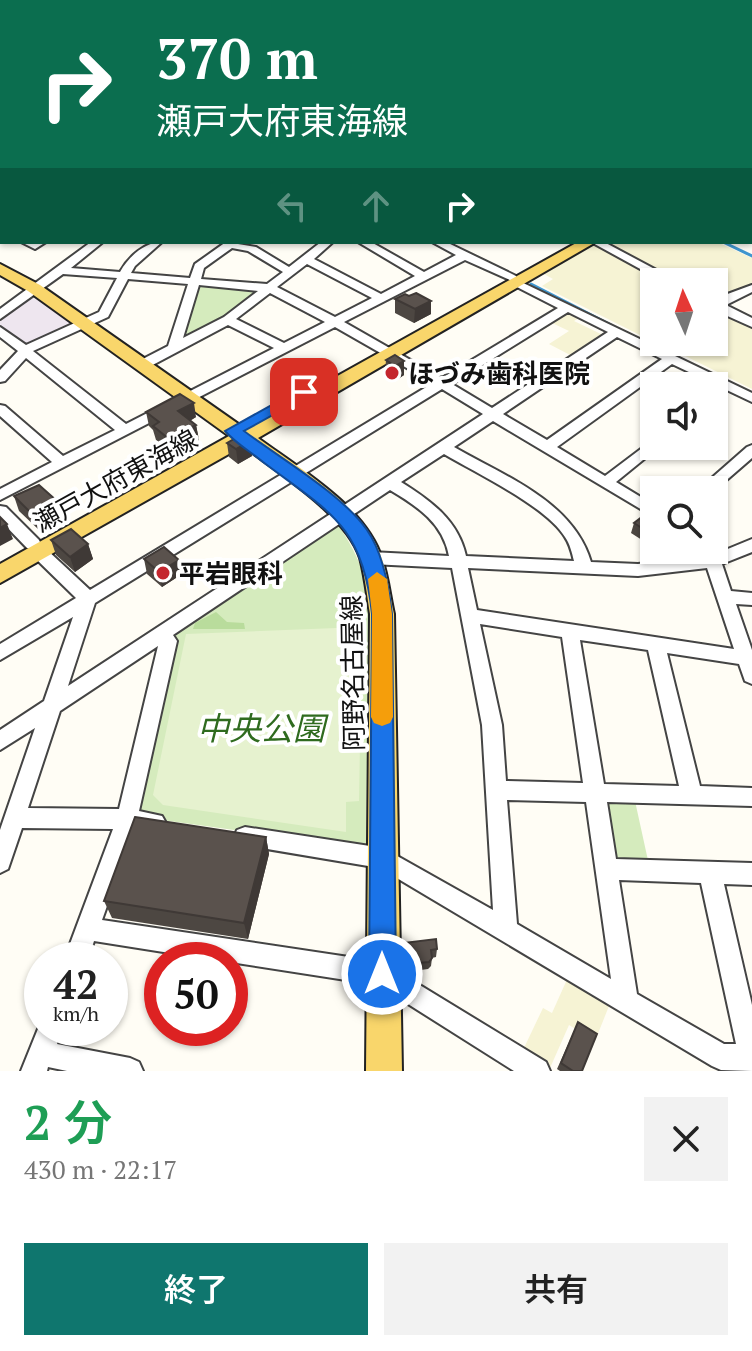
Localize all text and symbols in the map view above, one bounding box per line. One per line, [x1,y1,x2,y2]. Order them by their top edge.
text: 370 m [156,21,318,95]
icon: right [24,32,128,136]
text: 瀬戸大府東海線 [156,97,408,144]
icon: left [270,184,314,228]
icon: ahead [354,184,398,228]
icon: right [438,184,482,228]
north arrow [640,268,728,356]
map controls [640,268,728,564]
place label: ほづみ歯科医院 [408,356,590,390]
pin [270,358,338,426]
marker: ほづみ歯科医院 [383,364,401,382]
icon: arrive [282,370,326,414]
button: sound [640,372,728,460]
street label: 瀬戸大府東海線 [27,421,203,539]
button: search [640,476,728,564]
place label: 平岩眼科 [179,556,283,590]
marker: 平岩眼科 [154,564,172,582]
street label: 阿野名古屋線 [334,595,370,751]
park label: 中央公園 [197,707,329,749]
position arrow [340,932,424,1016]
speed limit sign: 50 [144,942,248,1046]
text: 42 [53,957,99,1010]
text: km/h [53,1000,99,1027]
text: 2 分 [24,1090,112,1154]
button: close [644,1097,728,1181]
text: 430 m · 22:17 [24,1152,177,1186]
button: 終了 [24,1243,368,1335]
button: 共有 [384,1243,728,1335]

